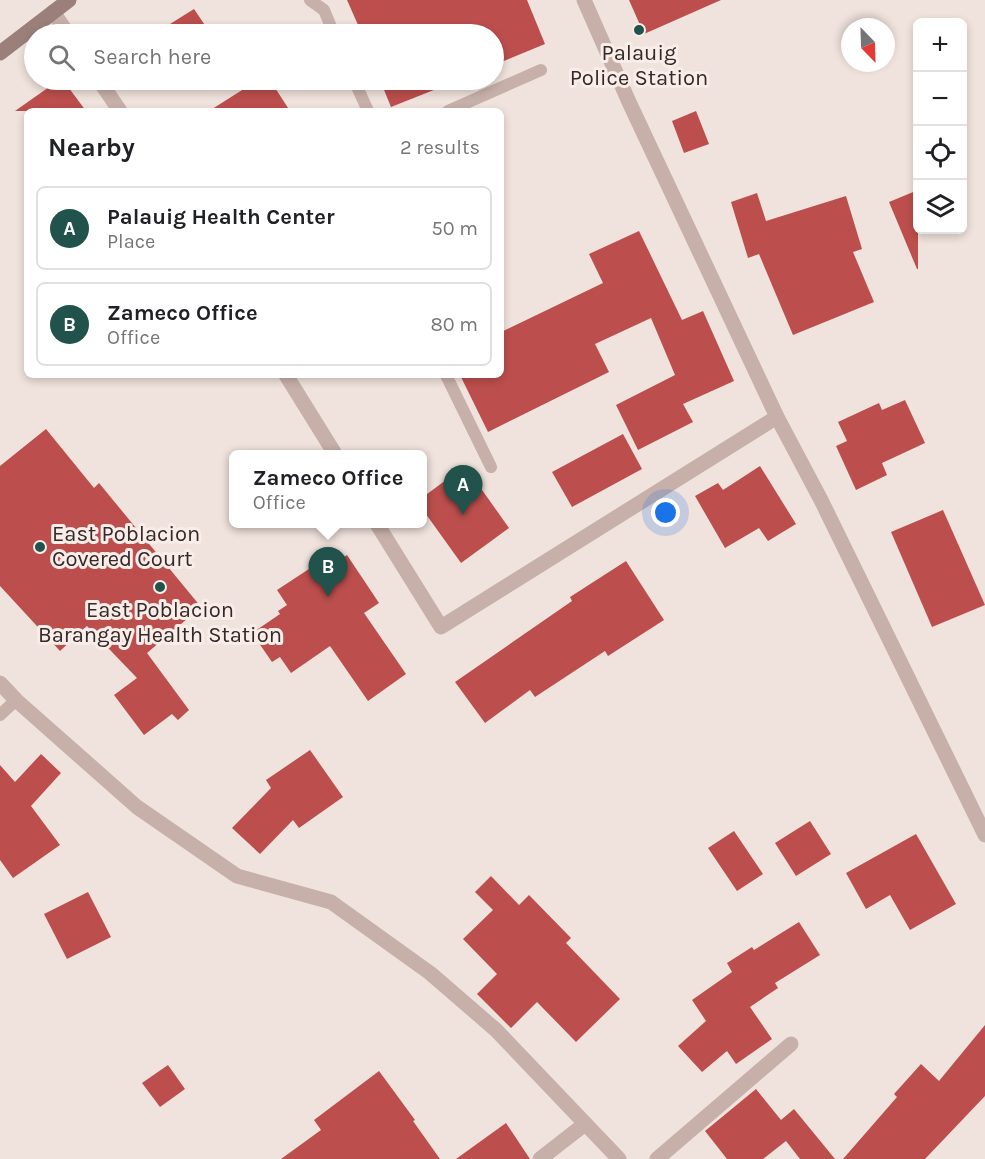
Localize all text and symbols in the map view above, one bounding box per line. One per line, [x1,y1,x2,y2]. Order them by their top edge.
north arrow [841,18,895,72]
map controls [913,18,967,234]
button: + [913,18,967,72]
marker: Palauig Police Station [632,23,646,37]
search box [24,24,504,90]
place label: Palauig Police Station [570,40,708,91]
icon: search [45,41,78,74]
text: Search here [93,44,211,70]
button: − [913,72,967,126]
button: locate [913,126,967,180]
text: Nearby [48,132,135,163]
text: 2 results [400,136,480,159]
button: layers [913,180,967,234]
text: Palauig Health Center [107,204,335,230]
text: A [63,217,76,240]
text: 50 m [431,217,478,240]
text: Place [107,230,155,253]
text: Zameco Office [107,300,258,326]
text: B [63,313,76,336]
text: 80 m [430,313,478,336]
text: Office [107,326,160,349]
popup [229,450,427,528]
text: Zameco Office [253,465,403,491]
pin: A [444,466,482,515]
text: Office [253,491,306,514]
your location [651,498,680,527]
place label: East Poblacion Covered Court [52,521,200,572]
marker: East Poblacion Covered Court [33,540,47,554]
pin: B [308,548,348,597]
marker: East Poblacion Barangay Health Station [153,580,167,594]
place label: East Poblacion Barangay Health Station [38,597,282,648]

